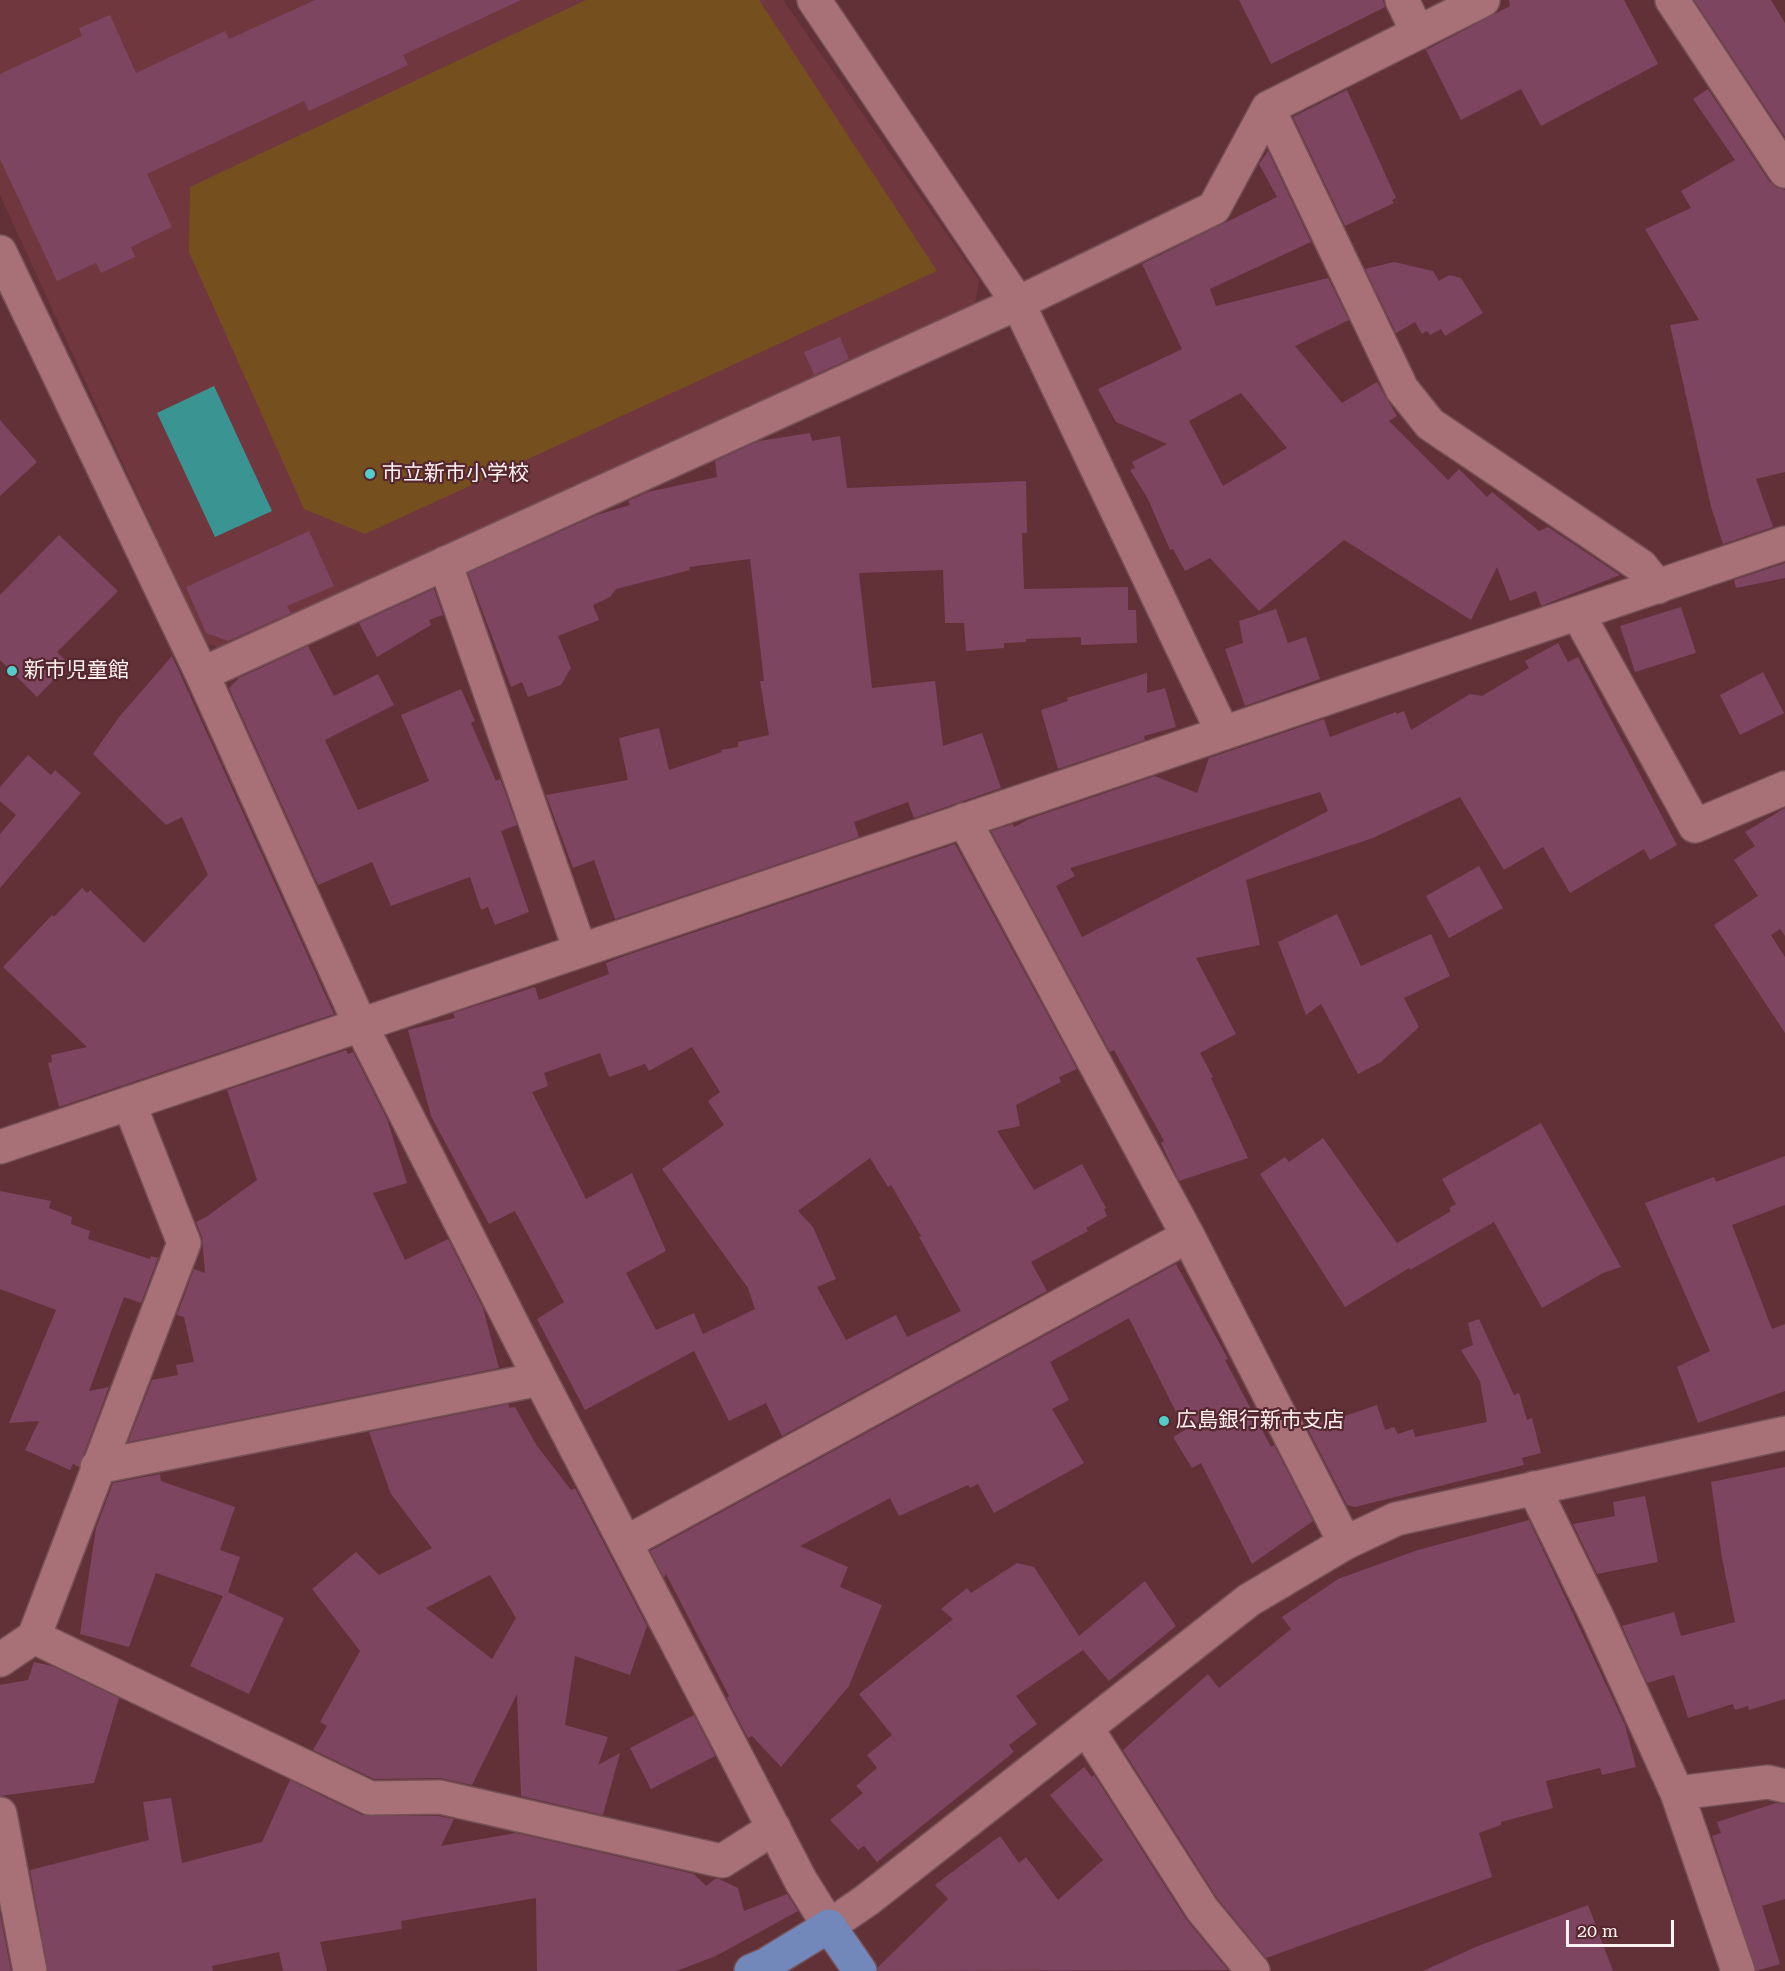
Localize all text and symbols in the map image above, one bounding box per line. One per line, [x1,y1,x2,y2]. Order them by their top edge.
place label: 市立新市小学校 [382,461,529,487]
marker: 市立新市小学校 [363,467,377,481]
place label: 新市児童館 [24,658,129,684]
marker: 新市児童館 [5,664,19,678]
place label: 広島銀行新市支店 [1176,1408,1344,1434]
marker: 広島銀行新市支店 [1157,1414,1171,1428]
scale bar [1569,1908,1677,1946]
text: 20 m [1577,1920,1618,1941]

